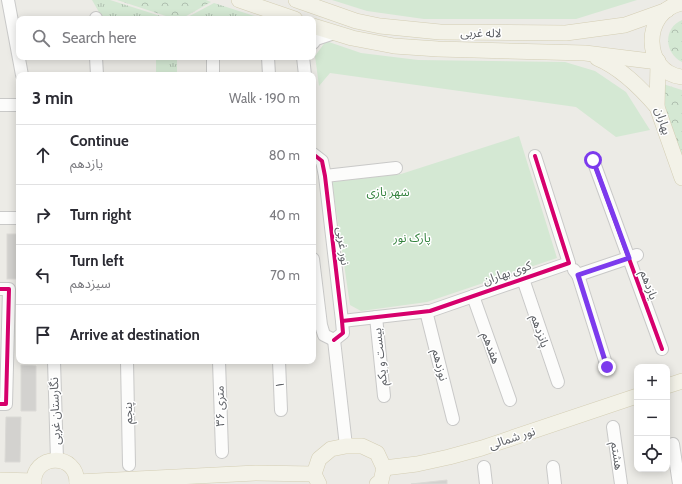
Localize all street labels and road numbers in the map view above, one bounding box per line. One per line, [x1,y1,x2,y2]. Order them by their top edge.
street label: لاله غربی [460,25,502,40]
street label: بهاران [652,105,675,136]
street label: نور غربی [334,226,353,266]
street label: کوی بهاران [481,257,534,288]
street label: یازدهم [635,268,662,302]
street label: پانزدهم [526,312,553,350]
street label: بیست و یکم [369,327,392,387]
street label: هفدهم [477,330,504,367]
street label: نوزدهم [427,347,452,383]
street label: نگارستان غربی [46,377,63,445]
street label: ۱ [272,381,287,389]
street label: ۳۶ متری [212,385,227,427]
street label: پنجم [120,402,137,424]
street label: نور شمالی [487,423,537,452]
street label: هشتم [606,441,627,471]

